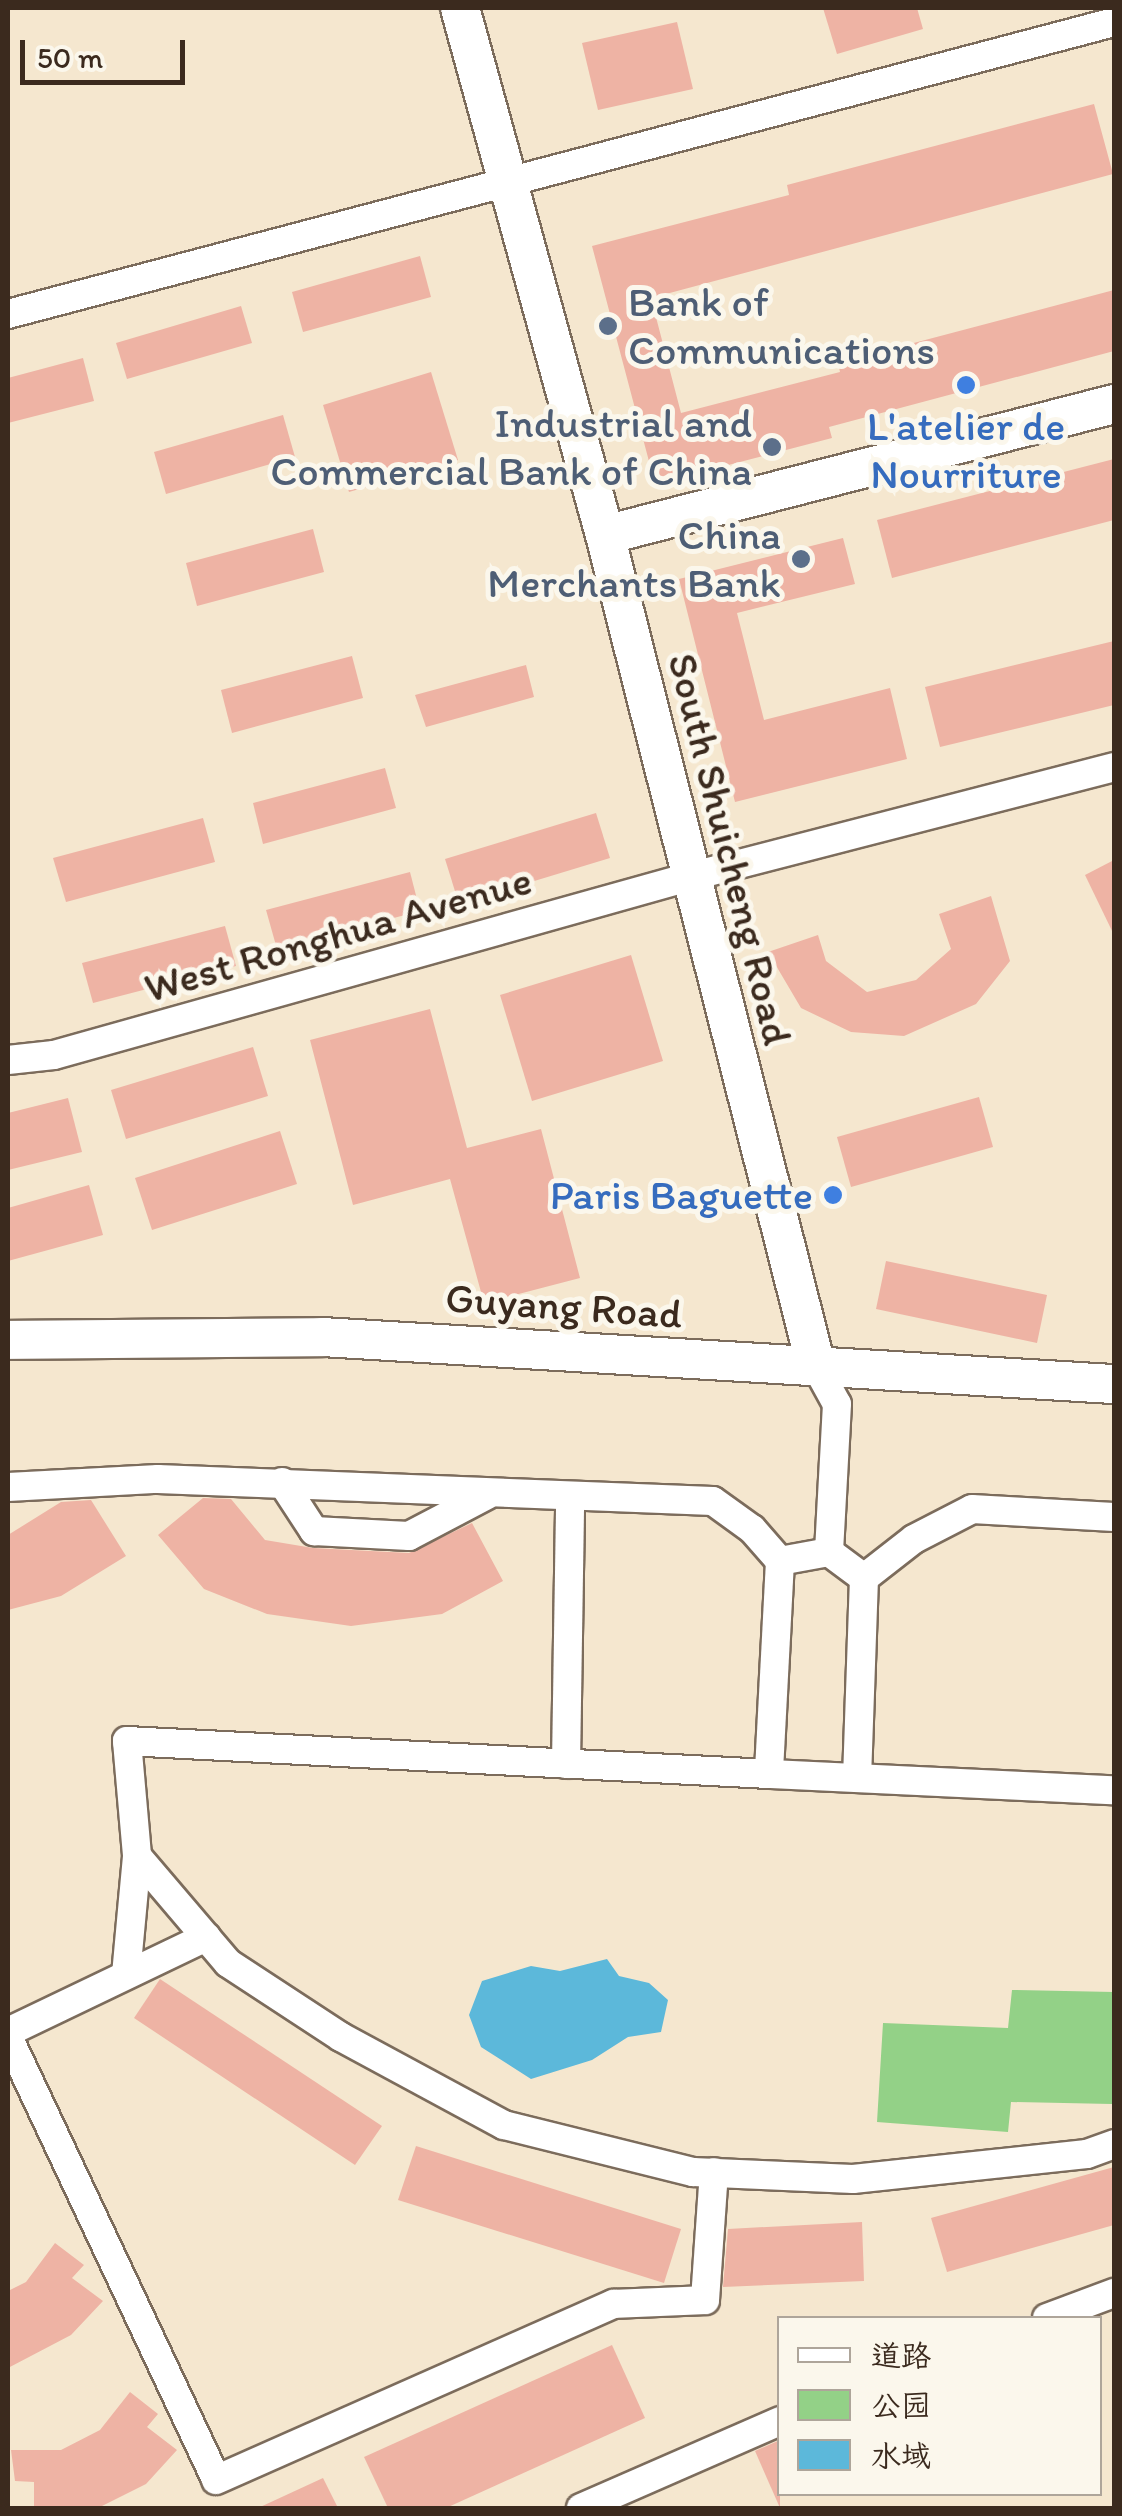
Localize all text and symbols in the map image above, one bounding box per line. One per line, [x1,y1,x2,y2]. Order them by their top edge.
scale bar [25,20,190,82]
text: 50 m [37,39,103,76]
place label: Bank of Communications [628,277,935,376]
marker: Bank of Communications [597,315,619,337]
marker: L'atelier de Nourriture [955,374,977,396]
place label: Industrial and Commercial Bank of China [270,398,752,496]
place label: L'atelier de Nourriture [867,401,1065,500]
marker: Industrial and Commercial Bank of China [761,436,783,458]
place label: China Merchants Bank [487,510,781,608]
marker: China Merchants Bank [790,548,812,570]
street label: South Shuicheng Road [657,648,803,1050]
street label: West Ronghua Avenue [140,855,536,1013]
place label: Paris Baguette [549,1170,813,1220]
marker: Paris Baguette [822,1184,844,1206]
street label: Guyang Road [444,1273,684,1339]
legend [777,2316,1102,2496]
text: 道路 [871,2337,931,2374]
text: 公园 [871,2387,931,2424]
text: 水域 [871,2437,931,2474]

